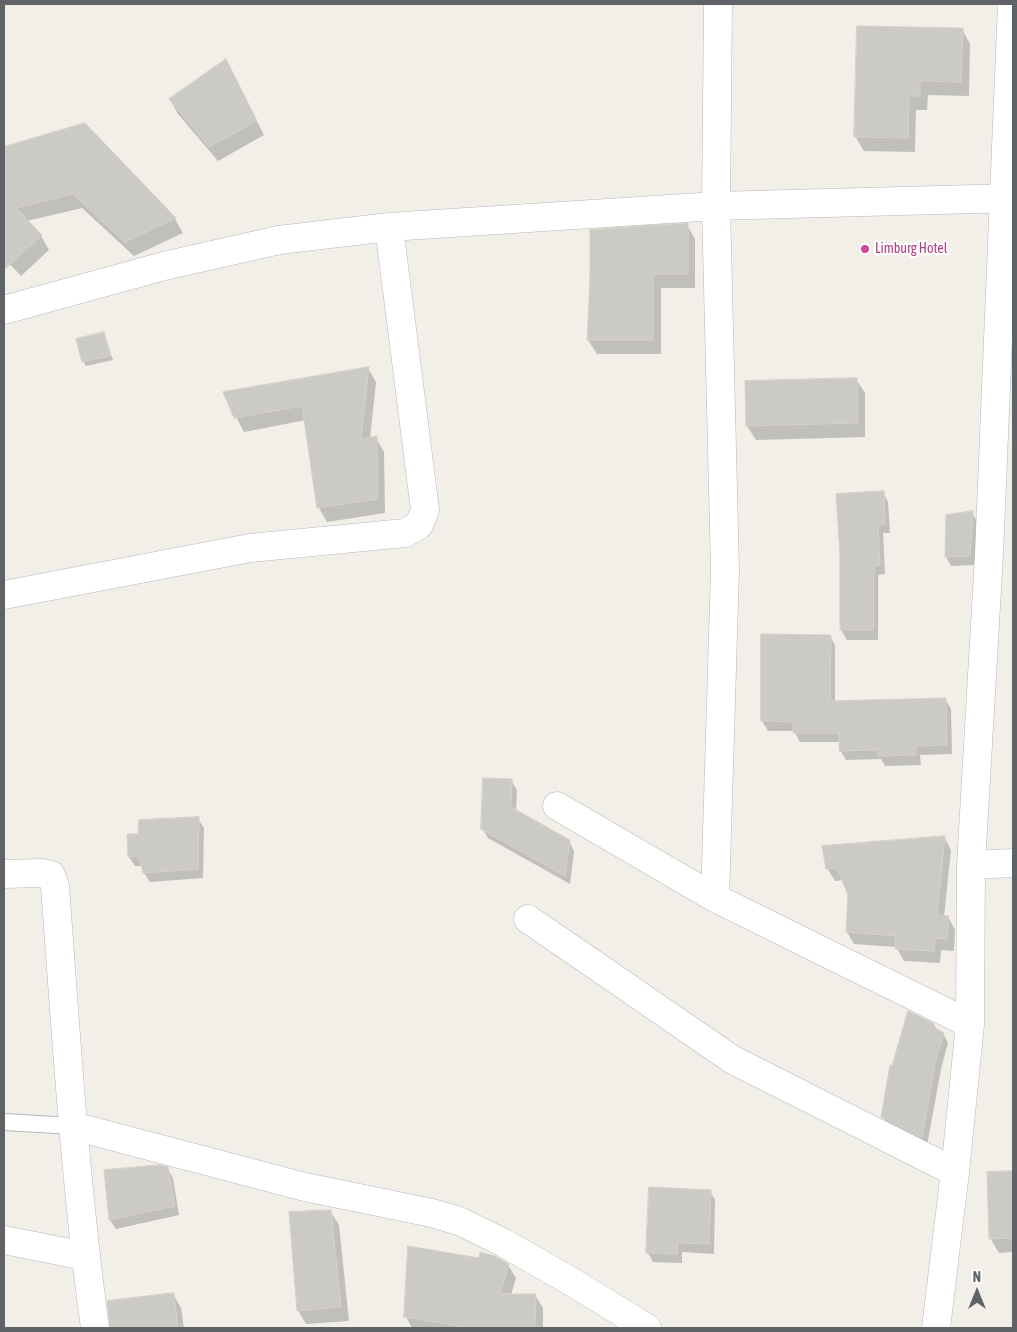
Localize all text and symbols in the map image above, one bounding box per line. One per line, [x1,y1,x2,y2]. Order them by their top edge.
place label: Limburg Hotel [875,241,947,257]
marker: Limburg Hotel [859,243,871,255]
north arrow [952,1267,1002,1317]
text: N [973,1269,981,1285]

